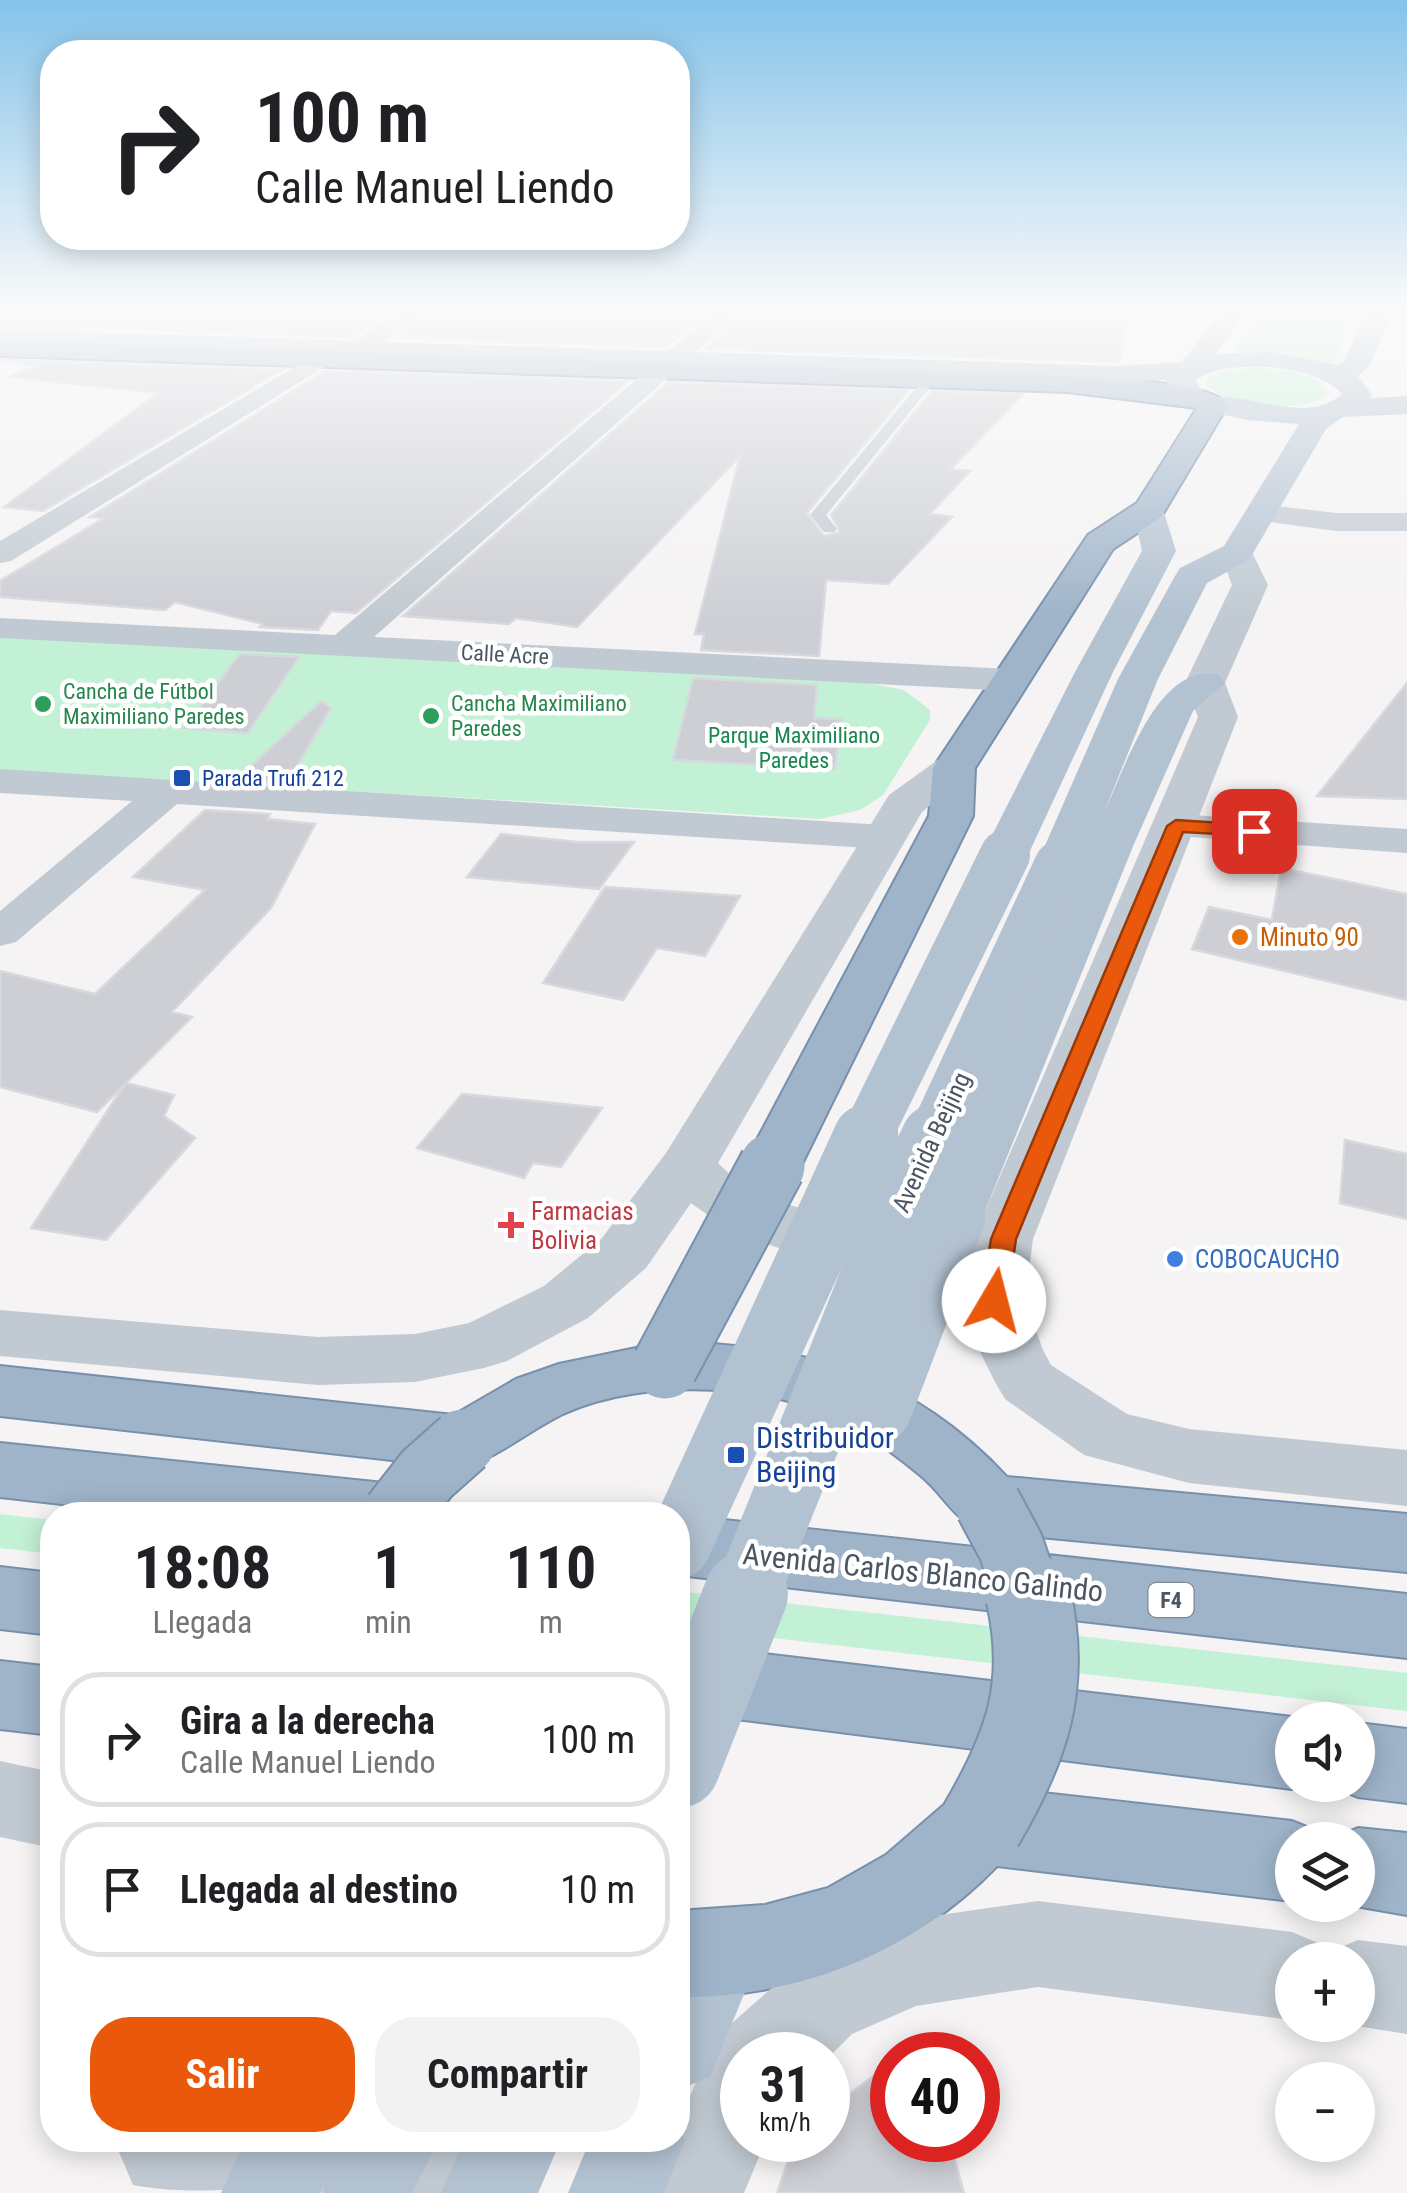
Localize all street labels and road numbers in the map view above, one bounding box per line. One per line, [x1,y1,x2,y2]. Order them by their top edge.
street label: Calle Acre [460,640,550,669]
street label: Avenida Beijing [886,1068,976,1217]
street label: Avenida Carlos Blanco Galindo [741,1536,1105,1609]
road number: F4 [1148,1583,1194,1617]

